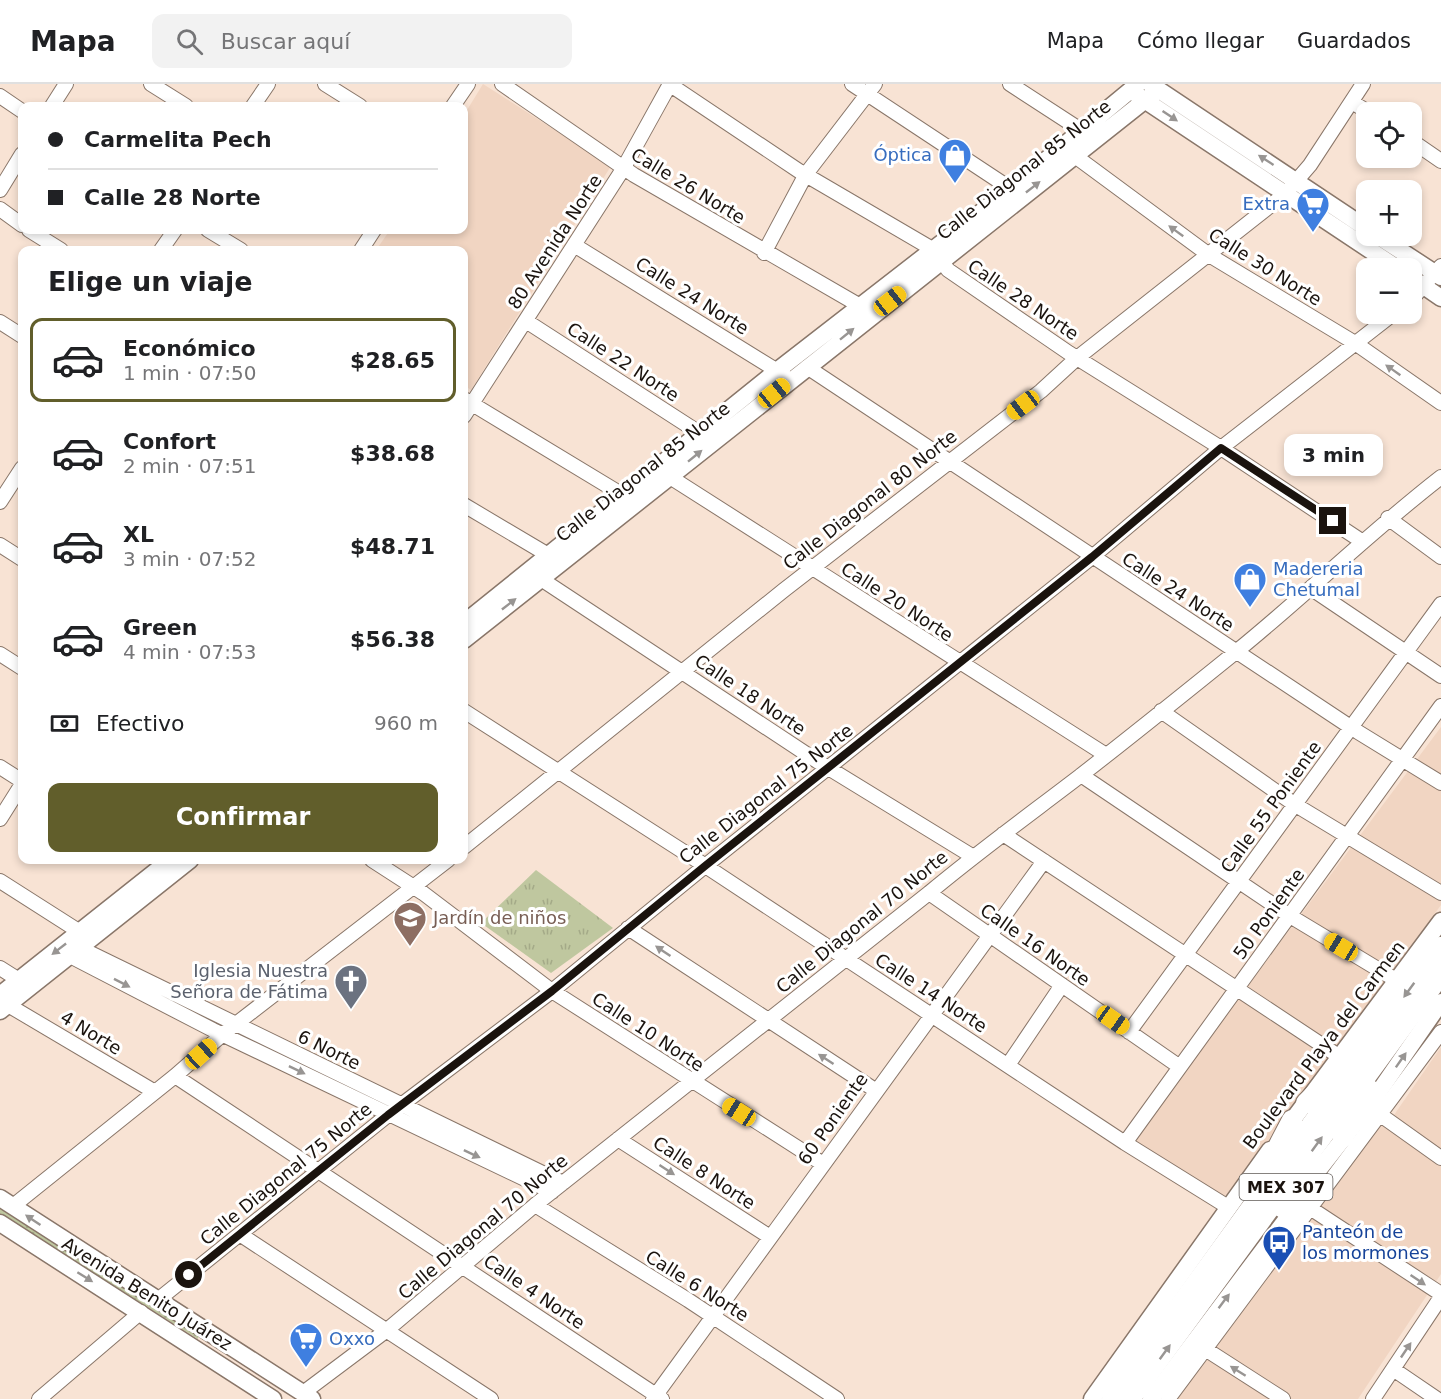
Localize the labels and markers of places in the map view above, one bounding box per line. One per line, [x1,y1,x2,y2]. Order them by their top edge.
shop icon: Óptica [937,137,973,184]
place label: Óptica [873,144,932,165]
supermarket icon: Extra [1295,186,1331,233]
place label: Extra [1242,193,1290,214]
place label: Madereria Chetumal [1273,558,1364,600]
shop icon: Madereria Chetumal [1232,561,1268,608]
school or university icon: Jardín de niños [392,900,428,947]
place label: Jardín de niños [432,907,566,928]
place label: Iglesia Nuestra Señora de Fátima [170,960,328,1002]
church icon: Iglesia Nuestra Señora de Fátima [333,963,369,1010]
place label: Panteón de los mormones [1302,1221,1429,1263]
bus stop icon: Panteón de los mormones [1261,1224,1297,1271]
supermarket icon: Oxxo [288,1321,324,1368]
place label: Oxxo [329,1328,375,1349]

